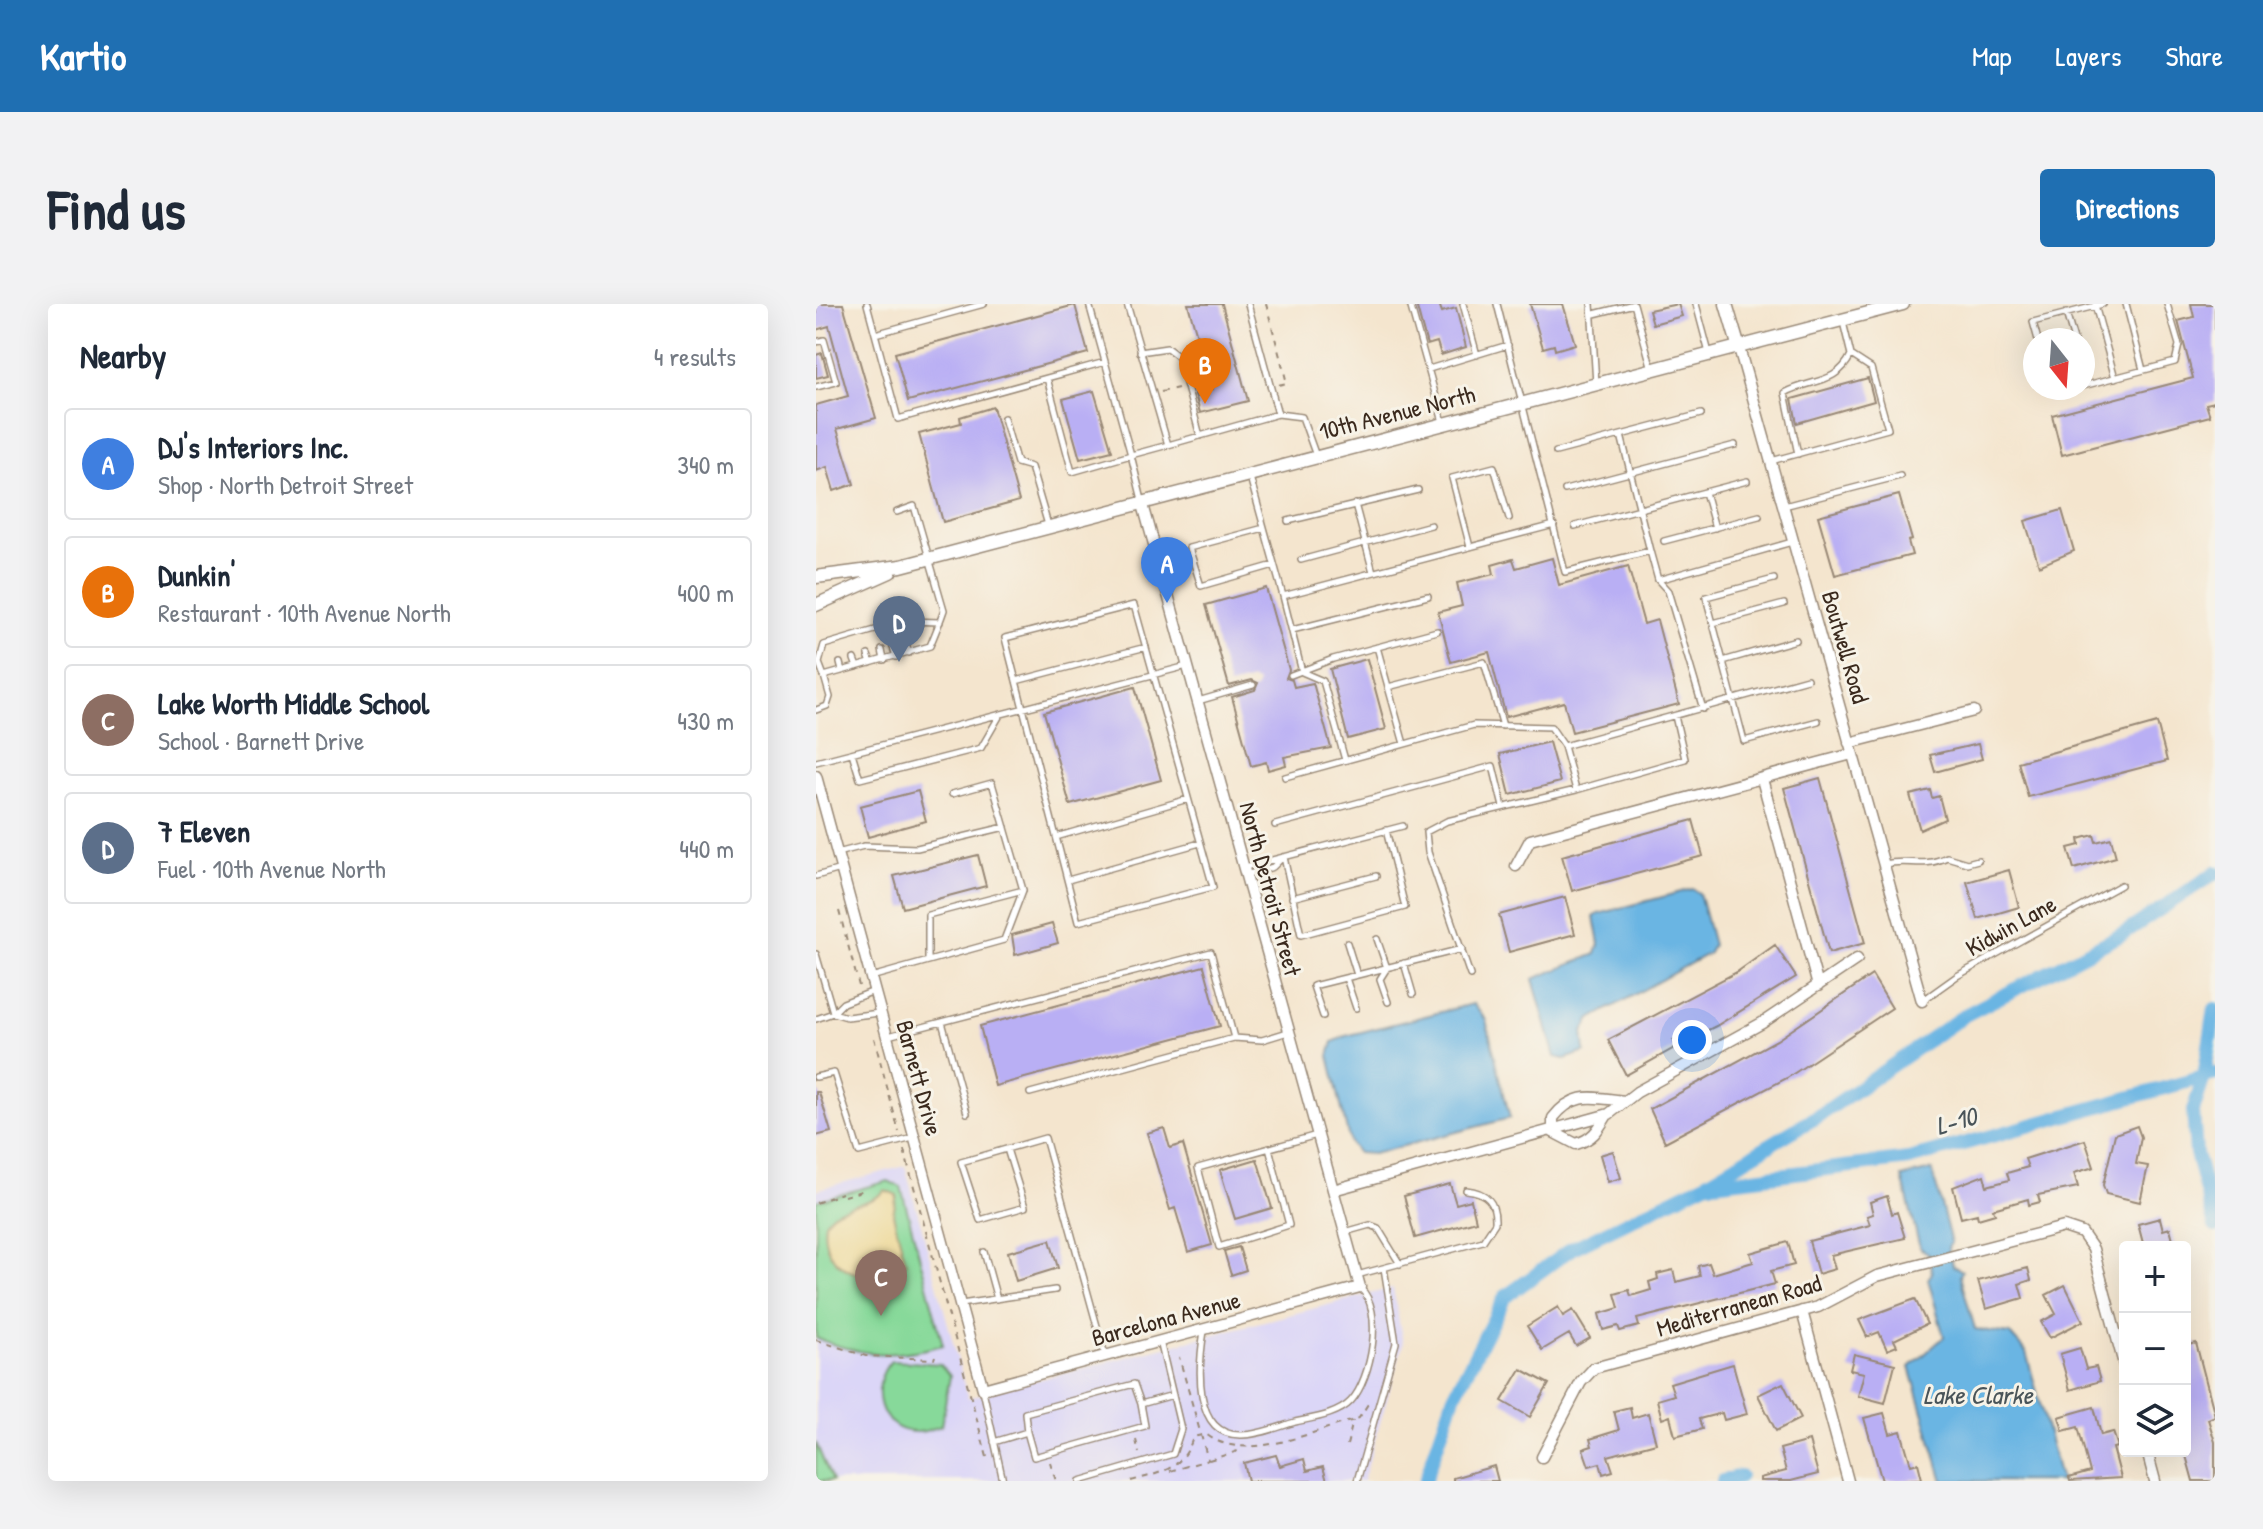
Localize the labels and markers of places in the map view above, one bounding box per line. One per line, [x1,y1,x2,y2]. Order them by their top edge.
pin: B [1179,338,1231,404]
pin: A [1141,537,1193,603]
pin: D [873,596,925,662]
pin: C [855,1250,907,1316]

